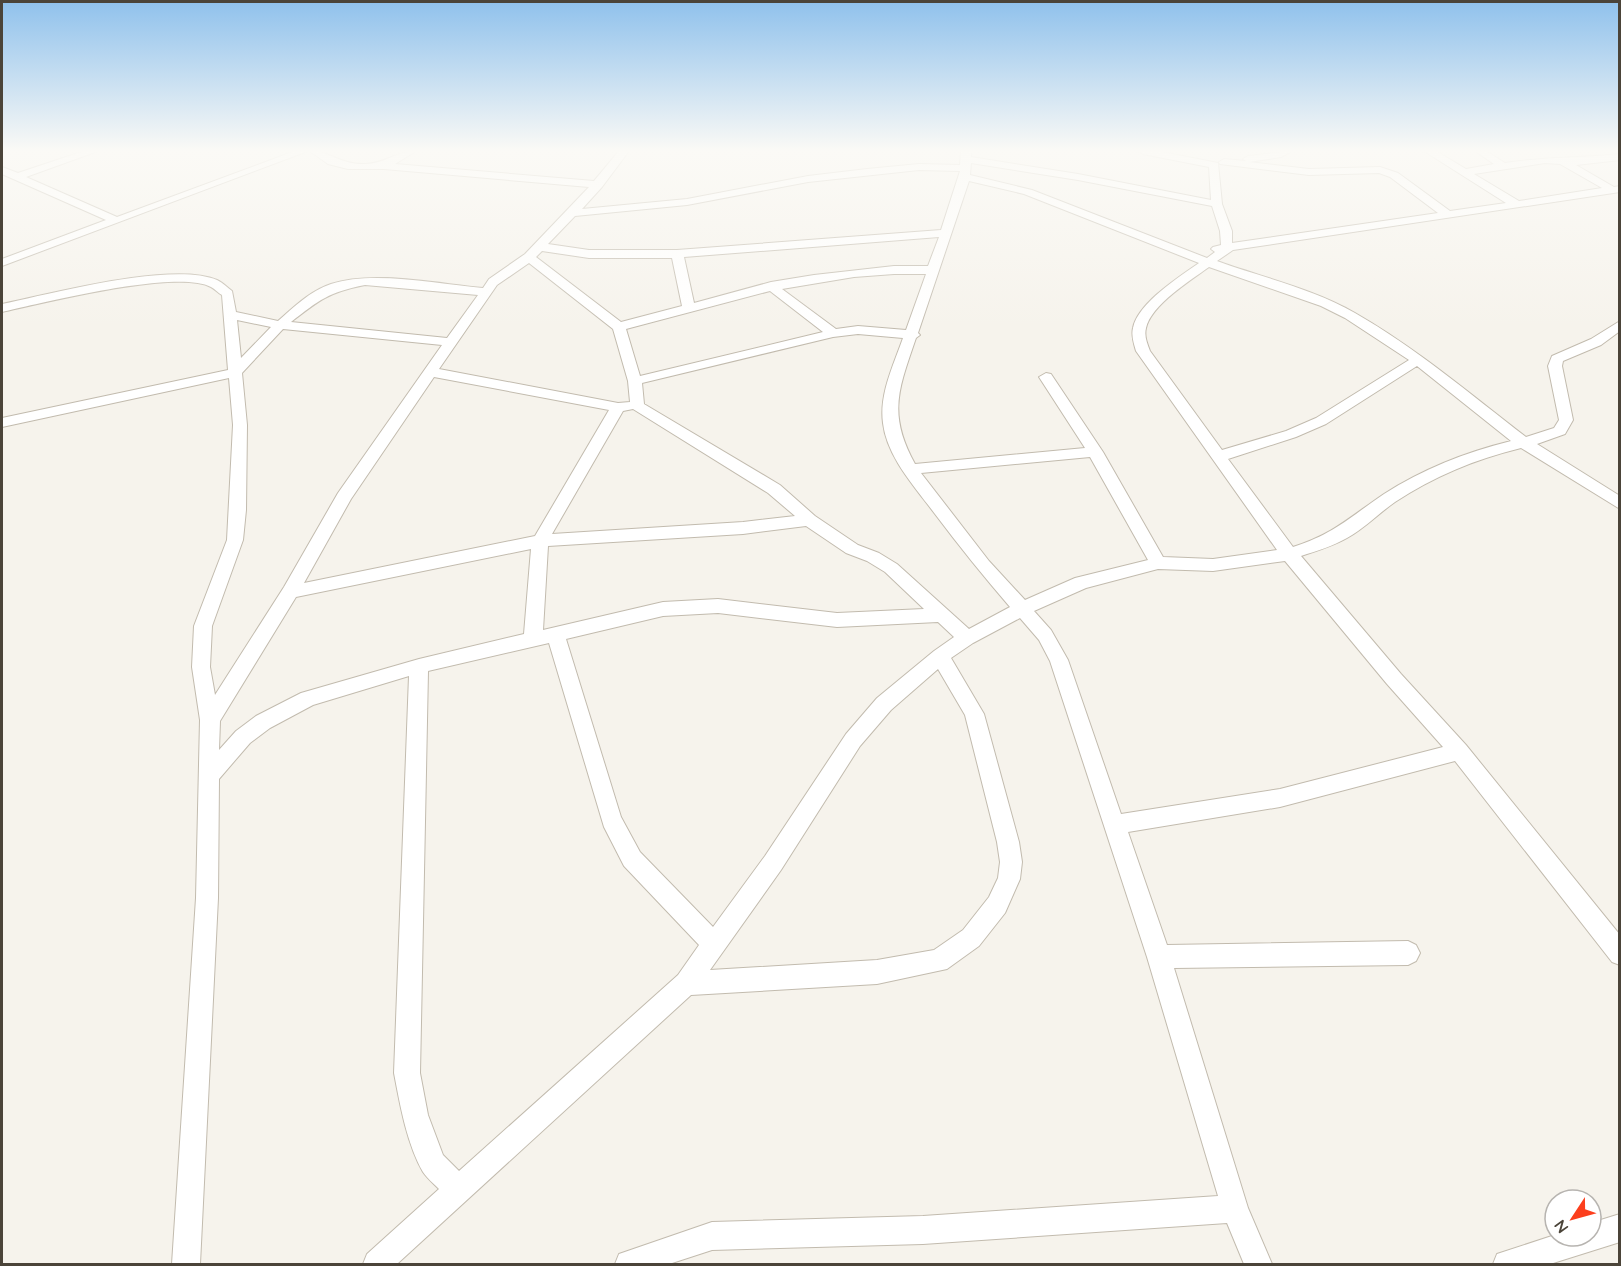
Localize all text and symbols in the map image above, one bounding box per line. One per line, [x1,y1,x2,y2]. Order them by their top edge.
north arrow [1543,1188,1603,1248]
text: N [1549,1216,1572,1237]

